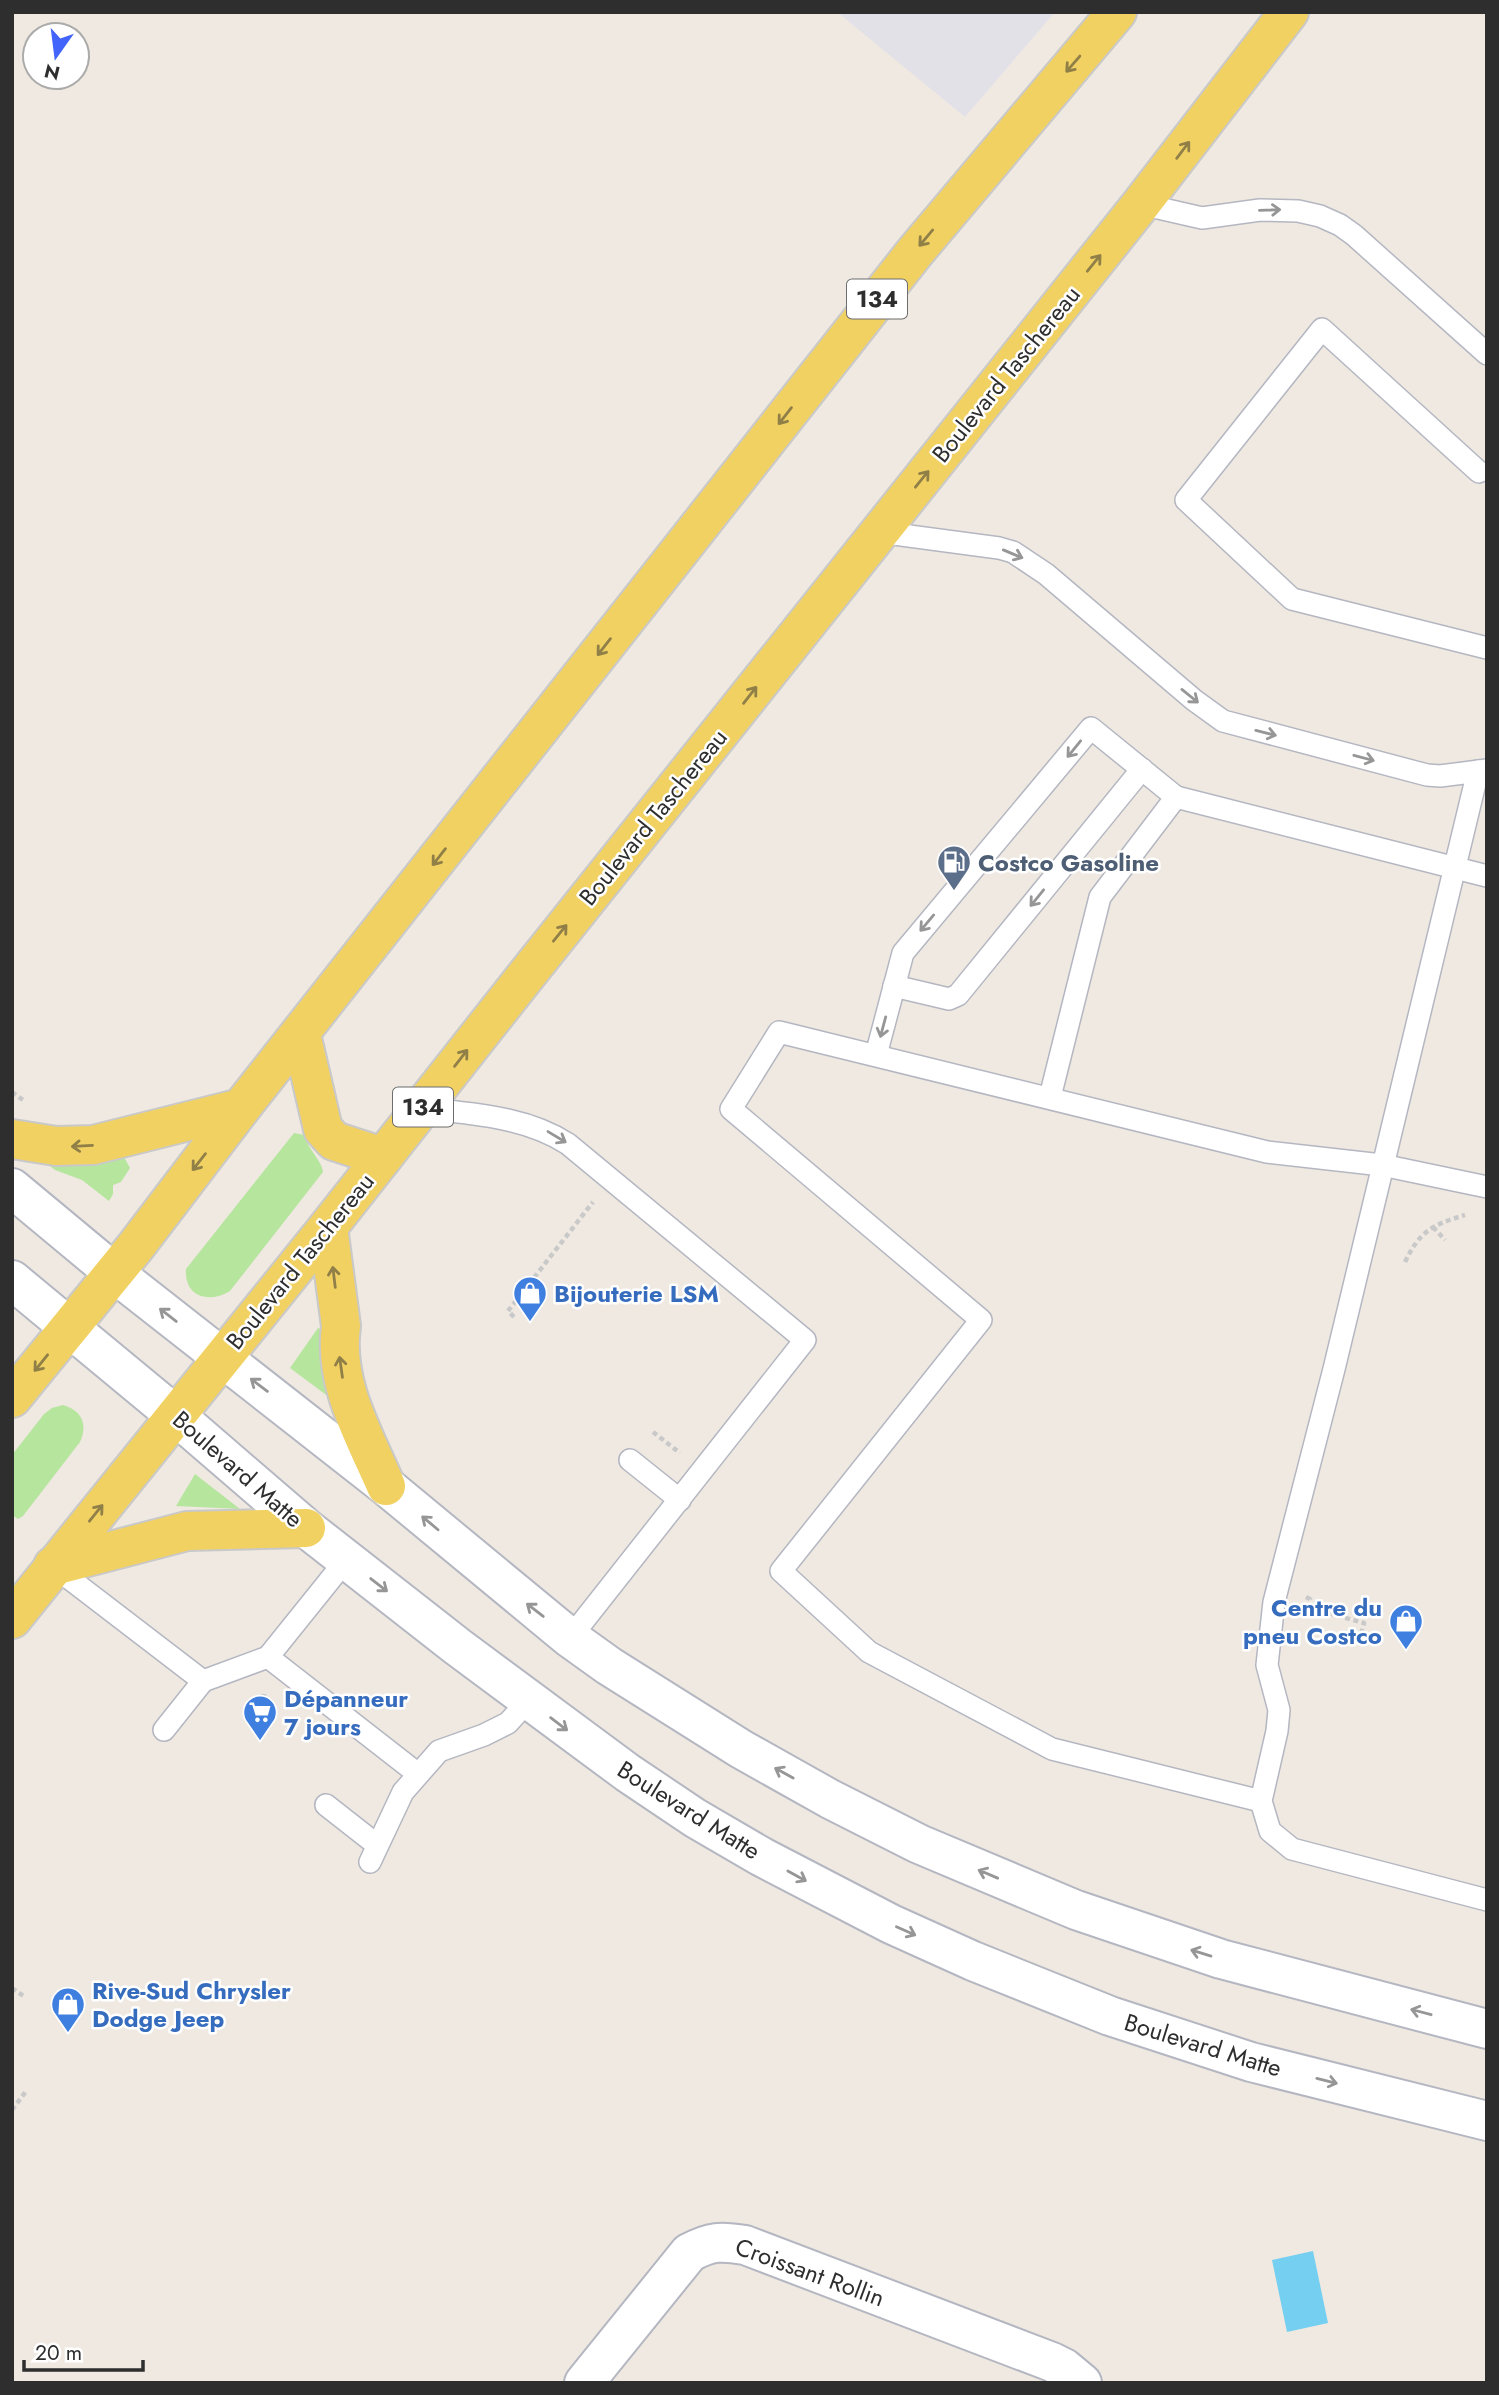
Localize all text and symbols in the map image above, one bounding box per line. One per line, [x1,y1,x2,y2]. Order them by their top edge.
north arrow [21,21,91,91]
one-way arrow [1065,55,1081,73]
text: N [41,57,63,87]
one-way arrow [1175,140,1190,159]
one-way arrow [1258,204,1281,217]
one-way arrow [918,229,934,247]
one-way arrow [1087,254,1102,272]
street label: Boulevard Taschereau [924,278,1088,470]
road number: 134 [847,280,907,318]
one-way arrow [777,407,793,425]
one-way arrow [914,470,930,488]
one-way arrow [1002,548,1023,561]
one-way arrow [597,637,612,656]
one-way arrow [742,687,758,705]
one-way arrow [1180,689,1198,704]
street label: Boulevard Taschereau [571,721,735,913]
one-way arrow [1254,727,1277,740]
one-way arrow [1066,740,1081,758]
one-way arrow [1353,753,1375,766]
fuel station icon: Costco Gasoline [935,843,973,892]
place label: Costco Gasoline [978,845,1159,880]
one-way arrow [432,847,447,866]
one-way arrow [1029,889,1045,907]
one-way arrow [920,914,935,932]
one-way arrow [552,925,568,943]
one-way arrow [876,1016,889,1038]
one-way arrow [453,1050,469,1068]
road number: 134 [393,1088,453,1126]
one-way arrow [547,1131,567,1145]
one-way arrow [71,1139,94,1152]
one-way arrow [192,1153,207,1171]
street label: Boulevard Taschereau [218,1165,382,1357]
one-way arrow [328,1266,341,1289]
shop icon: Bijouterie LSM [511,1274,549,1323]
place label: Bijouterie LSM [554,1276,719,1311]
one-way arrow [160,1308,178,1323]
one-way arrow [34,1354,49,1372]
one-way arrow [335,1357,348,1379]
one-way arrow [250,1378,269,1393]
street label: Boulevard Matte [165,1402,311,1536]
one-way arrow [89,1505,104,1523]
one-way arrow [422,1515,440,1531]
one-way arrow [369,1578,388,1593]
place label: Centre du pneu Costco [1243,1590,1382,1653]
one-way arrow [526,1602,545,1617]
shop icon: Centre du pneu Costco [1387,1602,1425,1651]
place label: Dépanneur 7 jours [284,1681,408,1744]
supermarket icon: Dépanneur 7 jours [241,1693,279,1742]
one-way arrow [550,1716,568,1731]
street label: Boulevard Matte [611,1752,767,1868]
one-way arrow [774,1766,795,1779]
one-way arrow [977,1867,999,1880]
one-way arrow [786,1870,807,1883]
one-way arrow [895,1925,916,1938]
one-way arrow [1190,1945,1212,1958]
place label: Rive-Sud Chrysler Dodge Jeep [92,1973,291,2036]
shop icon: Rive-Sud Chrysler Dodge Jeep [49,1985,87,2034]
street label: Boulevard Matte [1120,2004,1286,2086]
one-way arrow [1410,2005,1433,2018]
one-way arrow [1315,2075,1338,2088]
street label: Croissant Rollin [730,2229,890,2315]
scale bar [24,2328,144,2372]
text: 20 m [35,2338,82,2368]

